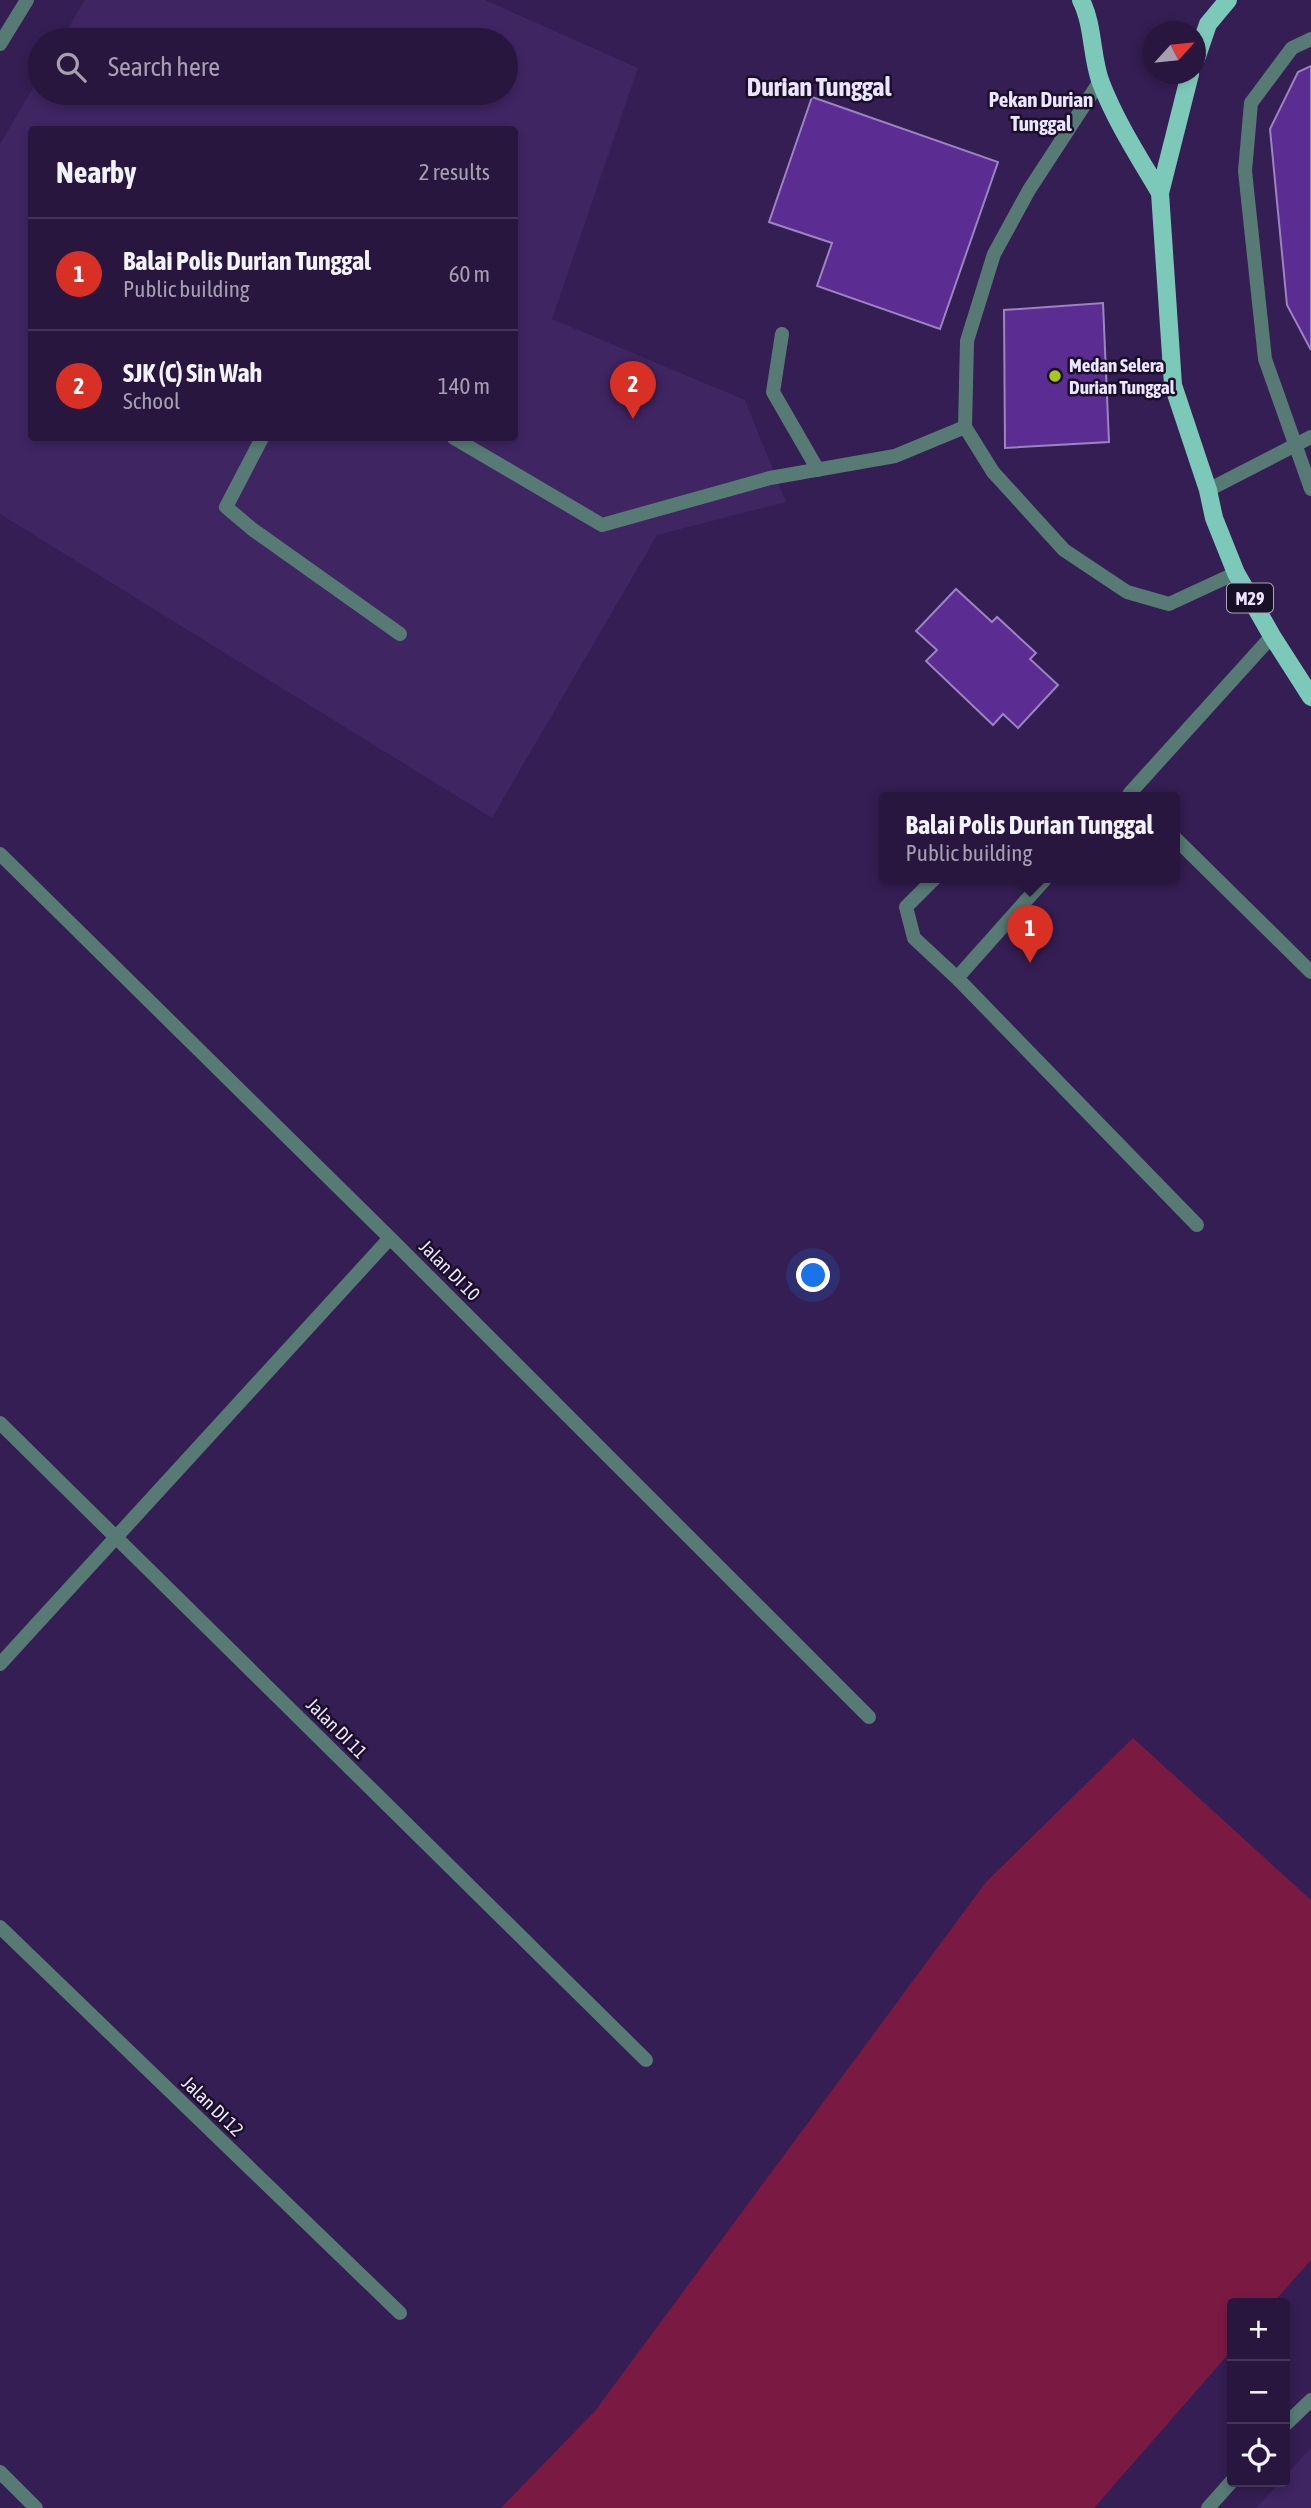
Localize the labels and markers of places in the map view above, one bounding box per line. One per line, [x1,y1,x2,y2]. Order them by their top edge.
place label: Medan Selera Durian Tunggal [1069,354,1176,398]
pin: 2 [610,361,656,419]
marker: Medan Selera Durian Tunggal [1047,368,1063,384]
pin: 1 [1007,905,1053,963]

